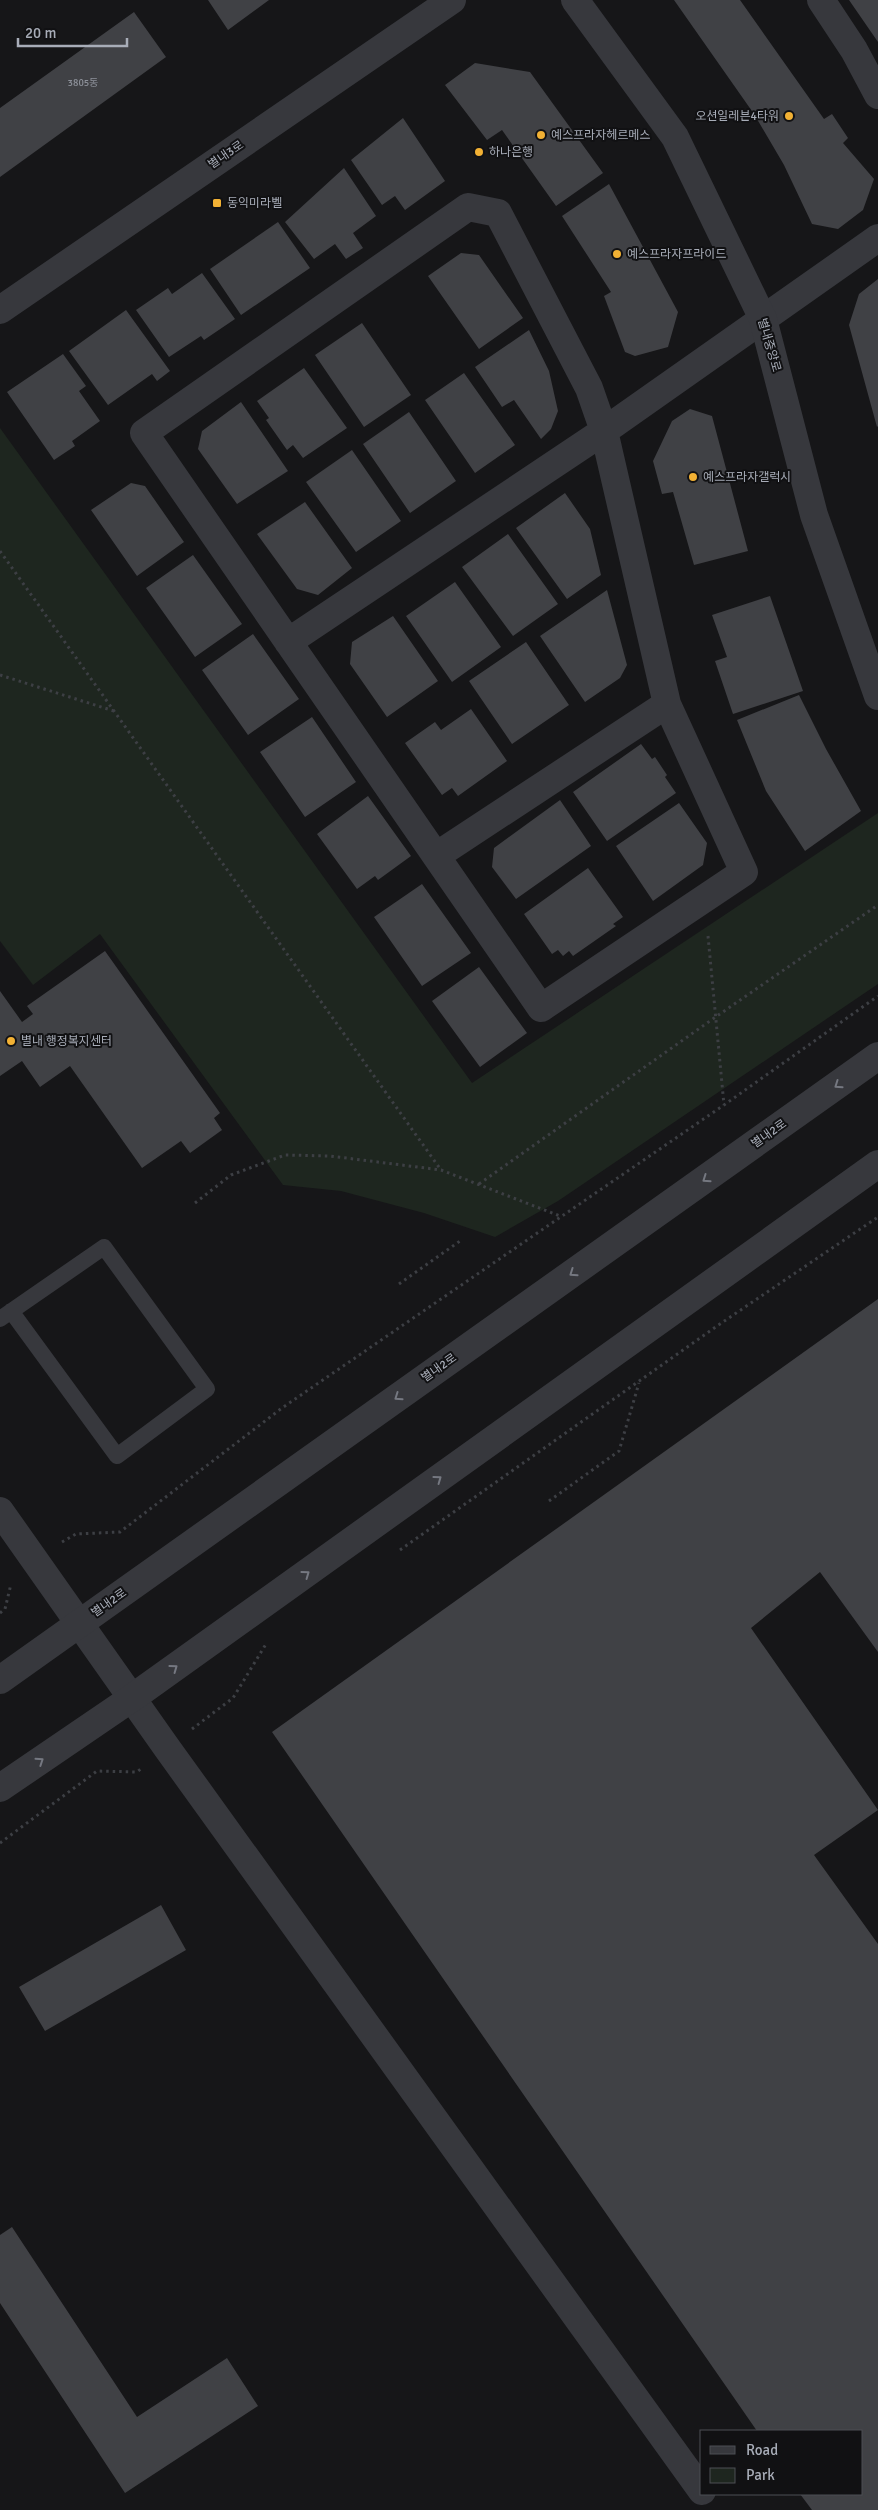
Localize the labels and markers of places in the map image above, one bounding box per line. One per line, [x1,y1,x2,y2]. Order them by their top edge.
place label: 오션일레븐4타워 [695,109,779,124]
marker: 오션일레븐4타워 [783,110,795,122]
place label: 예스프라자헤르메스 [551,128,650,143]
marker: 예스프라자헤르메스 [535,129,547,141]
place label: 하나은행 [489,145,533,160]
marker: 하나은행 [473,146,485,158]
place label: 동익미라벨 [227,196,282,211]
marker: 동익미라벨 [211,197,223,209]
place label: 예스프라자프라이드 [627,247,726,262]
marker: 예스프라자프라이드 [611,248,623,260]
place label: 예스프라자갤럭시 [703,470,791,485]
marker: 예스프라자갤럭시 [687,471,699,483]
place label: 별내 행정복지센터 [21,1034,112,1049]
marker: 별내 행정복지센터 [5,1035,17,1047]

